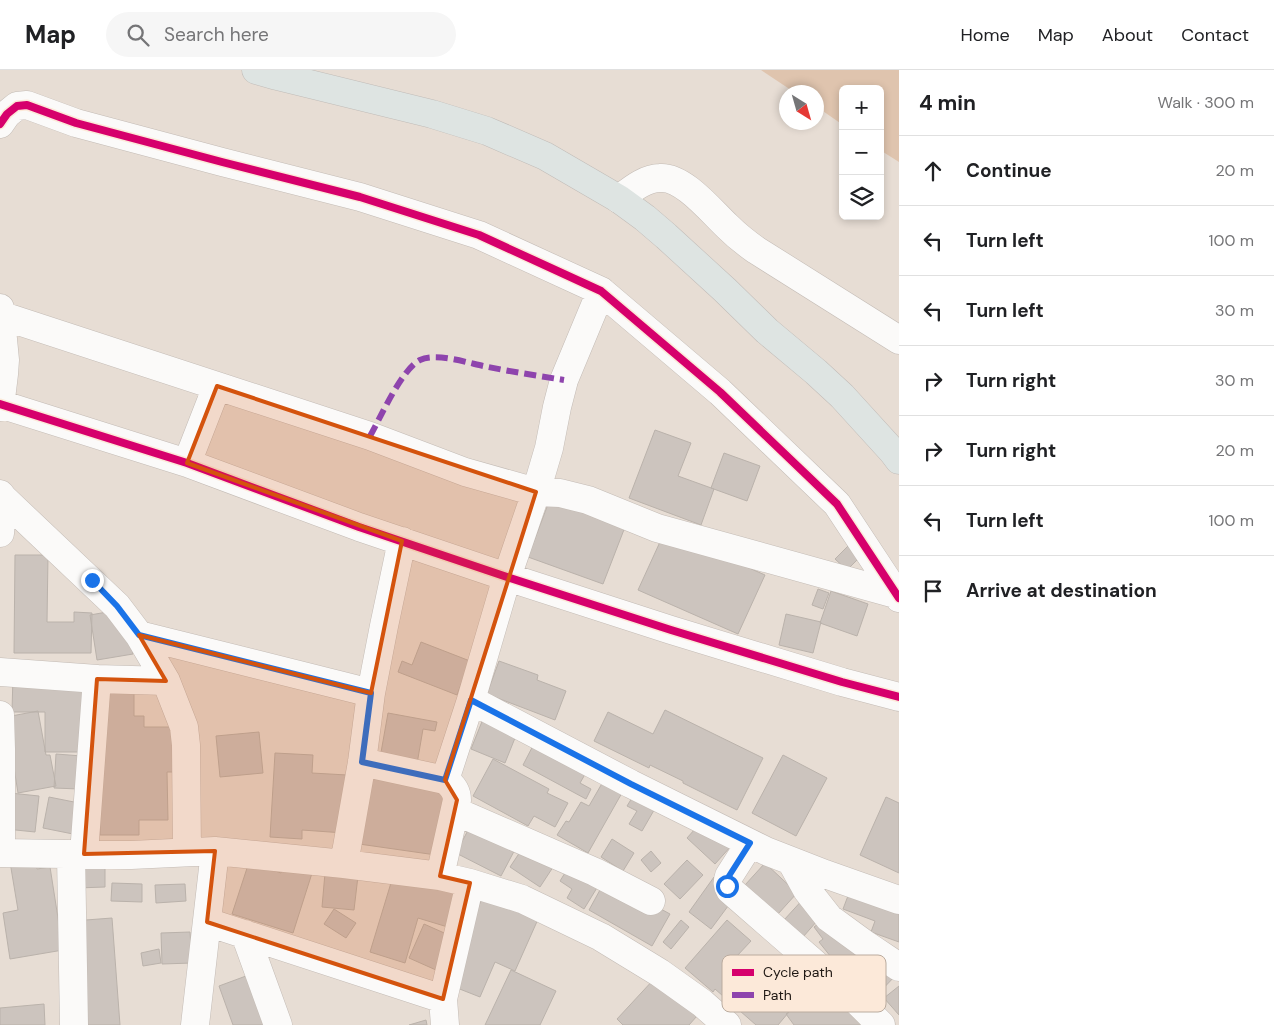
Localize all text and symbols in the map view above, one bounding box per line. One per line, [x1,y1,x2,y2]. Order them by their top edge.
search box [106,12,456,57]
text: Map [25,19,76,50]
icon: search [124,21,152,49]
text: Search here [164,22,269,47]
text: Home [960,23,1010,47]
text: Map [1038,23,1074,47]
text: About [1102,23,1153,47]
text: Contact [1181,23,1249,47]
north arrow [779,85,824,130]
map controls [839,85,884,220]
button: + [839,85,884,130]
text: 4 min [919,89,976,117]
text: Walk · 300 m [1157,92,1254,113]
button: − [839,130,884,175]
icon: ahead [919,157,947,185]
text: Continue [966,158,1052,183]
text: 20 m [1215,160,1254,181]
button: layers [839,175,884,220]
icon: left [919,227,947,255]
text: Turn left [966,228,1044,253]
text: 100 m [1209,230,1254,251]
icon: left [919,297,947,325]
text: Turn left [966,298,1044,323]
text: 30 m [1215,300,1254,321]
icon: right [919,367,947,395]
text: Turn right [966,368,1056,393]
text: 30 m [1215,370,1254,391]
icon: right [919,437,947,465]
text: Turn right [966,438,1056,463]
text: 20 m [1215,440,1254,461]
icon: left [919,507,947,535]
text: Turn left [966,508,1044,533]
text: 100 m [1209,510,1254,531]
route end [81,569,104,592]
icon: arrive [919,577,947,605]
text: Arrive at destination [966,578,1157,603]
route start [716,875,739,898]
legend [722,955,886,1012]
text: Cycle path [763,963,833,981]
text: Path [763,986,792,1004]

